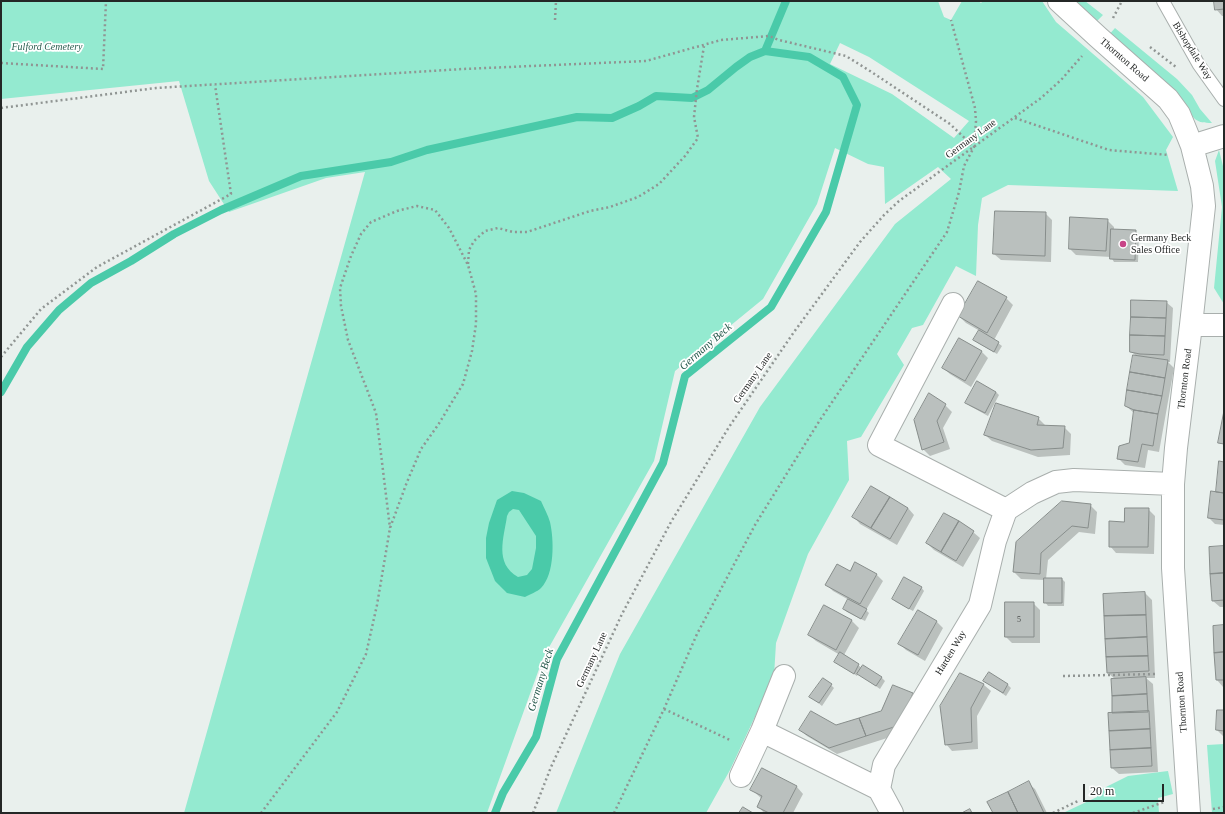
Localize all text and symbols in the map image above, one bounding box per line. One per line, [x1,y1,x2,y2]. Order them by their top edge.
street label: Bishopdale Way [1170,20,1214,82]
street label: Thornton Road [1097,36,1151,84]
park label: Fulford Cemetery [11,41,83,53]
street label: Germany Lane [943,117,999,161]
place label: Germany Beck Sales Office [1131,232,1191,256]
marker: Germany Beck Sales Office [1118,239,1128,249]
water label: Germany Beck [677,321,735,373]
street label: Thornton Road [1175,348,1195,410]
street label: Germany Lane [731,350,775,406]
house number: 5 [1017,615,1021,625]
street label: Harden Way [933,628,969,678]
street label: Germany Lane [574,630,610,690]
water label: Germany Beck [525,647,557,713]
street label: Thornton Road [1174,671,1190,733]
scale bar [1085,776,1166,802]
text: 20 m [1090,784,1114,798]

